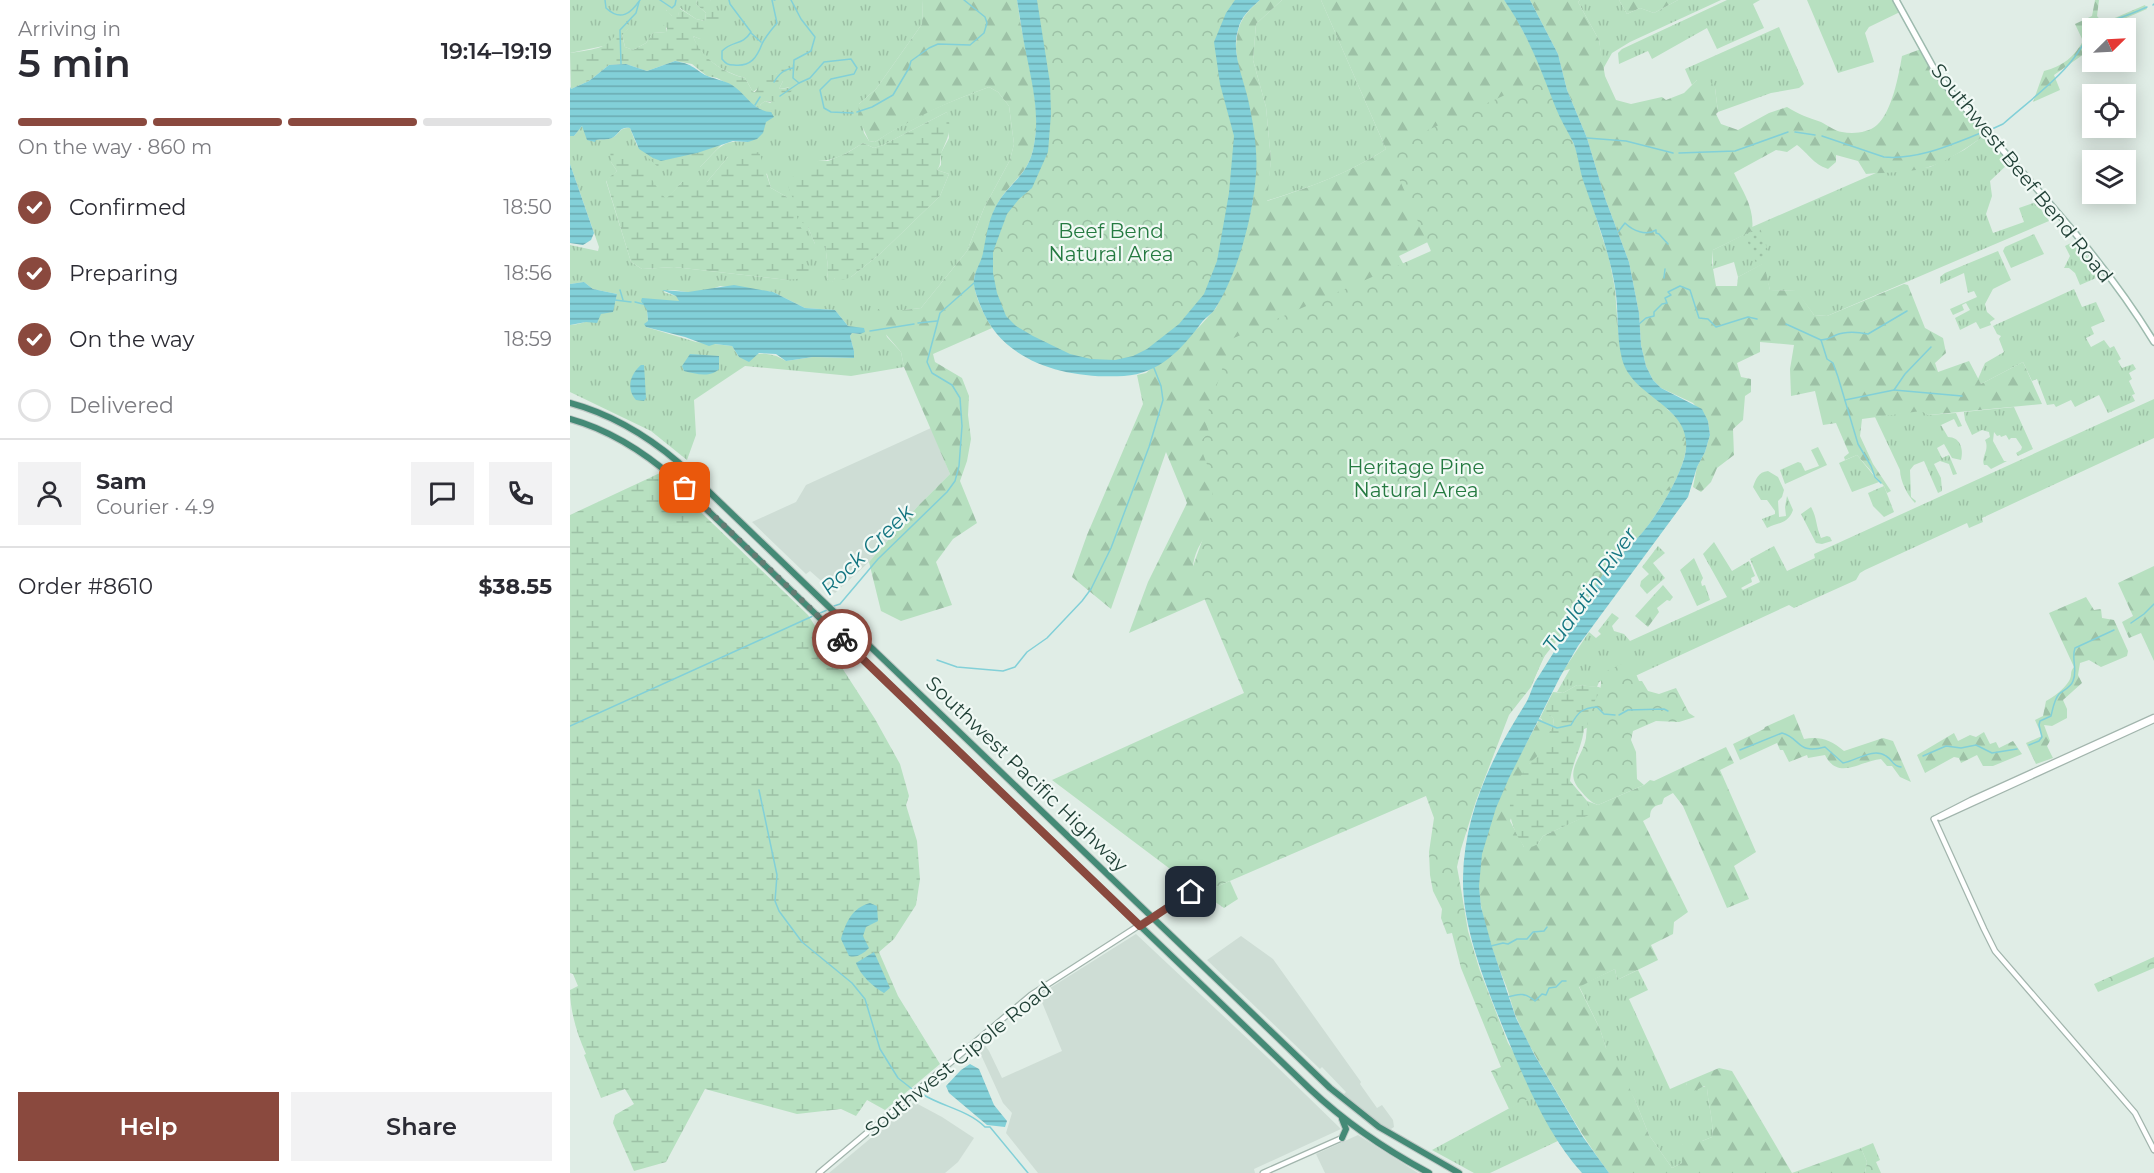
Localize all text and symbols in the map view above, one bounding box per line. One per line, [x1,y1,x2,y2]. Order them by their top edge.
text: Arriving in [18,17,121,41]
north arrow [2082,18,2136,72]
map controls [2082,18,2136,204]
text: 19:14–19:19 [441,38,552,65]
text: 5 min [18,39,131,87]
street label: Southwest Beef Bend Road [1926,58,2118,288]
button: locate [2082,84,2136,138]
text: On the way · 860 m [18,135,212,159]
button: layers [2082,150,2136,204]
icon: check [18,191,51,224]
text: Confirmed [69,194,186,221]
text: 18:50 [503,195,552,219]
park label: Beef Bend Natural Area [1049,219,1173,266]
icon: check [18,257,51,290]
text: Preparing [69,260,178,287]
text: 18:56 [504,261,552,285]
icon: check [18,323,51,356]
text: On the way [69,326,194,353]
text: 18:59 [504,327,552,351]
text: Delivered [69,392,174,419]
park label: Heritage Pine Natural Area [1347,455,1485,502]
button: person [18,462,81,525]
button: chat [411,462,474,525]
button: phone [489,462,552,525]
pin [659,462,710,513]
text: Sam [96,468,147,495]
icon: bag [668,471,701,504]
text: Courier · 4.9 [96,495,215,519]
water label: Rock Creek [815,498,919,600]
water label: Tualatin River [1537,522,1642,657]
text: Order #8610 [18,573,153,600]
text: $38.55 [478,573,552,600]
courier [812,609,872,669]
icon: bike [826,623,859,656]
street label: Southwest Pacific Highway [921,671,1133,877]
pin [1165,866,1216,917]
icon: home [1174,875,1207,908]
street label: Southwest Cipole Road [860,976,1056,1142]
button: Help [18,1092,279,1161]
button: Share [291,1092,552,1161]

